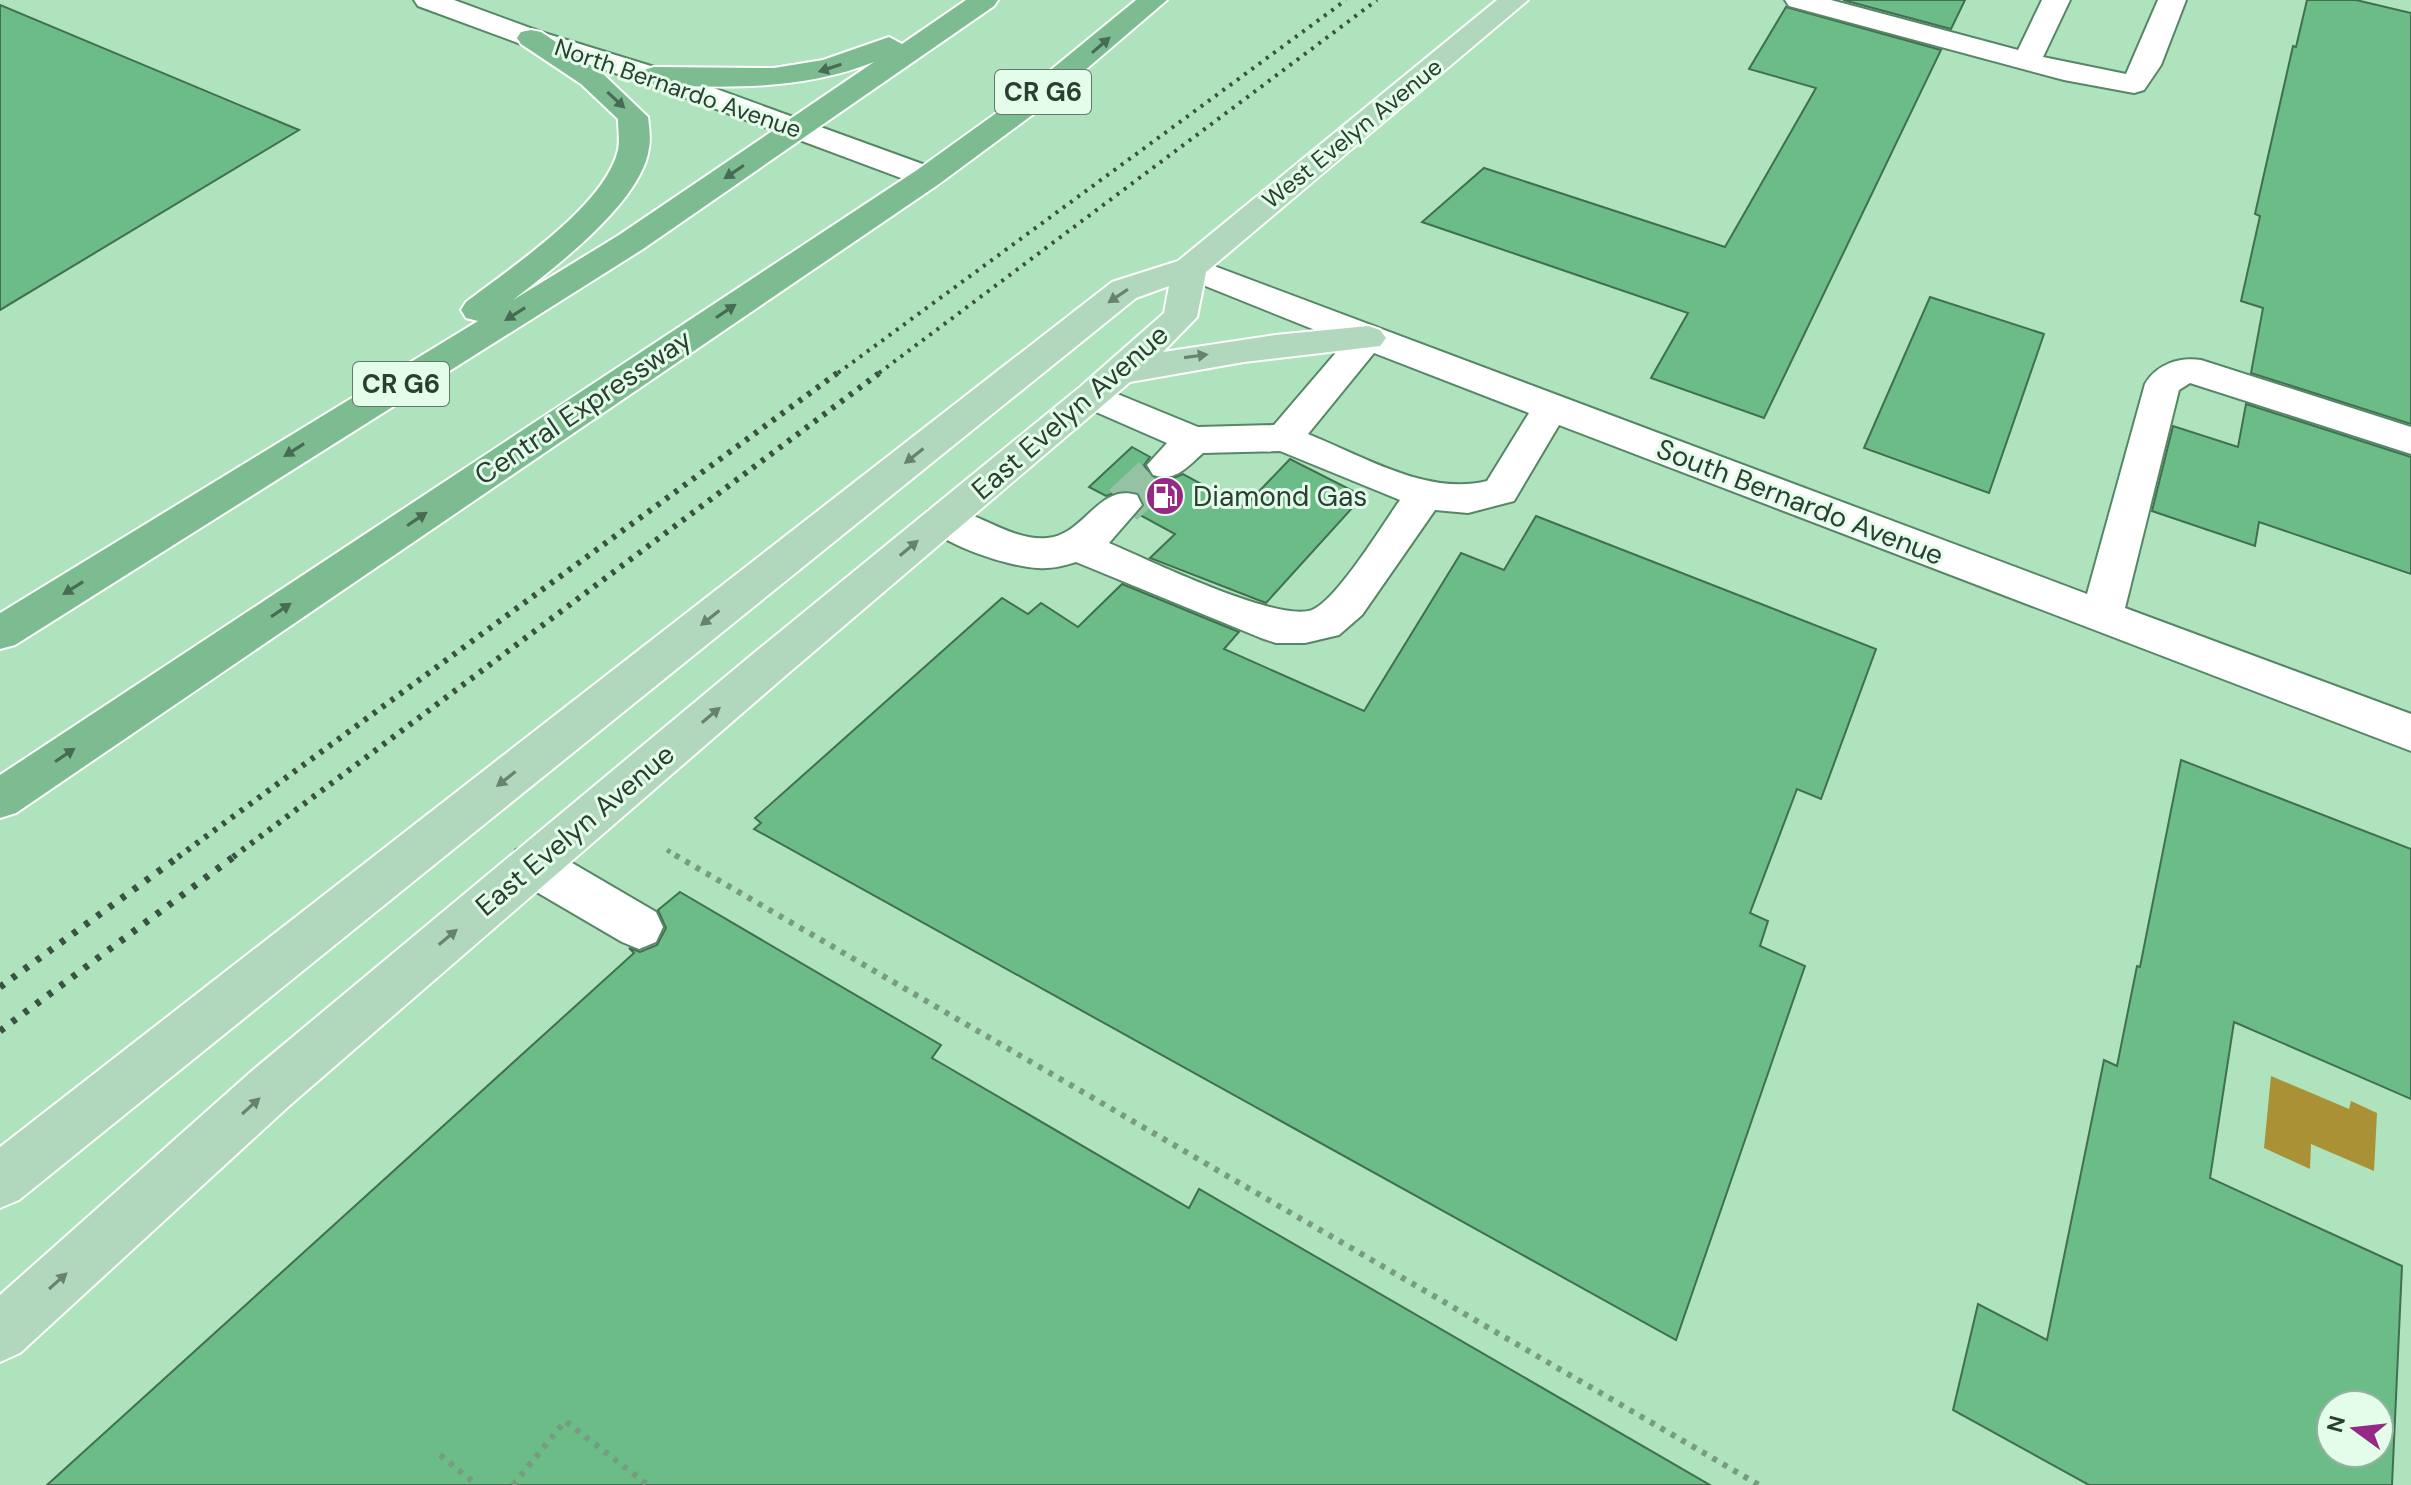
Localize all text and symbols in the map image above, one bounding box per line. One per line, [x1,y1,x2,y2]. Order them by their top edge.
street label: North Bernardo Avenue [551,31,805,145]
one-way arrow [1091,37,1111,54]
street label: West Evelyn Avenue [1256,51,1448,215]
one-way arrow [818,62,842,74]
road number: CR G6 [995,70,1091,114]
one-way arrow [606,91,625,109]
one-way arrow [723,165,744,180]
one-way arrow [1107,288,1128,303]
one-way arrow [715,304,736,319]
one-way arrow [504,306,526,320]
street label: East Evelyn Avenue [964,316,1176,508]
street label: Central Expressway [467,321,699,493]
one-way arrow [1184,349,1209,362]
road number: CR G6 [353,362,449,406]
street label: South Bernardo Avenue [1651,430,1949,574]
one-way arrow [283,443,305,457]
one-way arrow [904,448,924,464]
fuel station icon: Diamond Gas [1144,475,1186,517]
place label: Diamond Gas [1193,478,1367,515]
one-way arrow [406,512,428,527]
one-way arrow [899,540,919,557]
one-way arrow [62,580,84,594]
one-way arrow [270,603,291,618]
one-way arrow [700,609,720,625]
one-way arrow [700,707,720,724]
street label: East Evelyn Avenue [468,736,682,924]
one-way arrow [54,748,75,763]
one-way arrow [496,771,516,787]
one-way arrow [438,929,458,946]
one-way arrow [241,1098,260,1116]
one-way arrow [48,1272,67,1290]
north arrow [2315,1389,2395,1469]
text: N [2320,1412,2352,1435]

